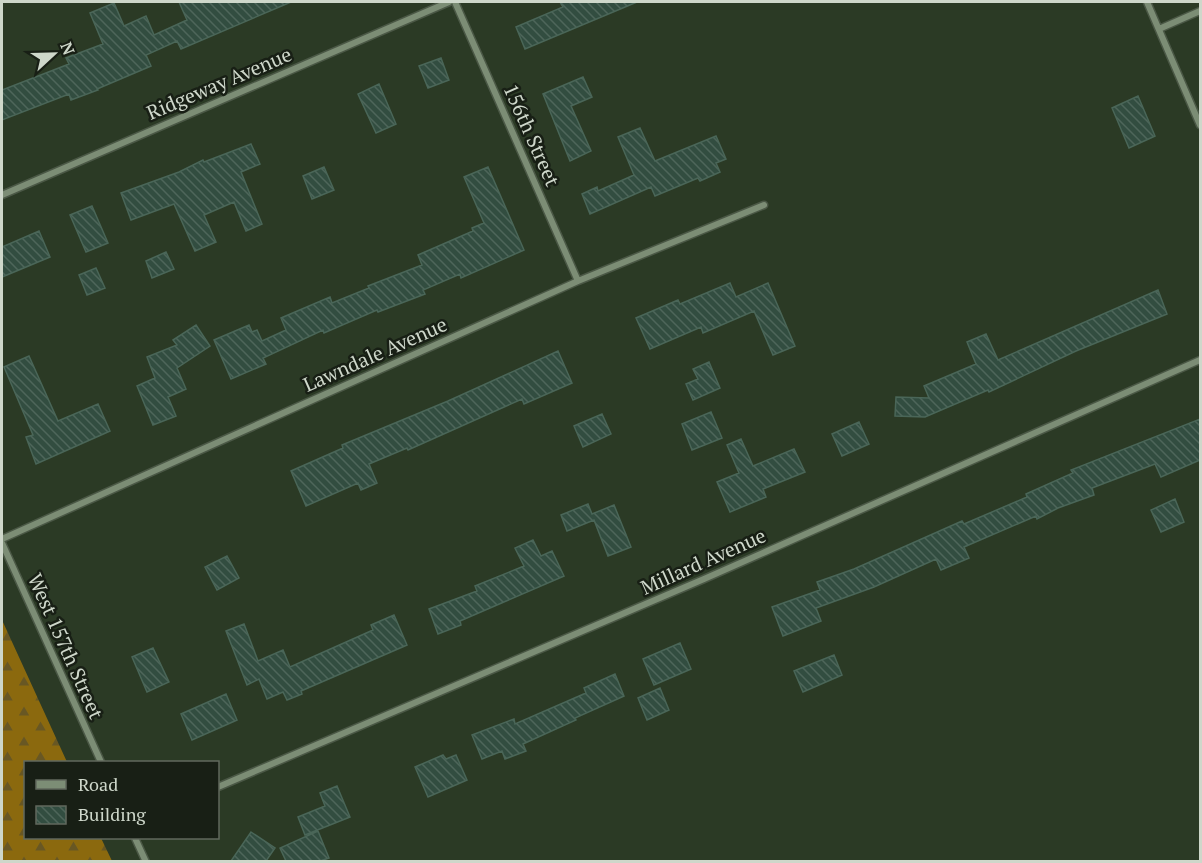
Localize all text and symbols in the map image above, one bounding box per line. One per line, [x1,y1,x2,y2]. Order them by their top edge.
north arrow [24,24,84,84]
text: N [55,39,80,58]
street label: Ridgeway Avenue [142,40,296,126]
street label: 156th Street [497,80,567,191]
street label: Lawndale Avenue [299,310,451,398]
street label: Millard Avenue [636,521,770,601]
street label: West 157th Street [22,569,110,724]
legend [24,761,219,839]
text: Road [78,772,118,796]
text: Building [78,802,146,826]

